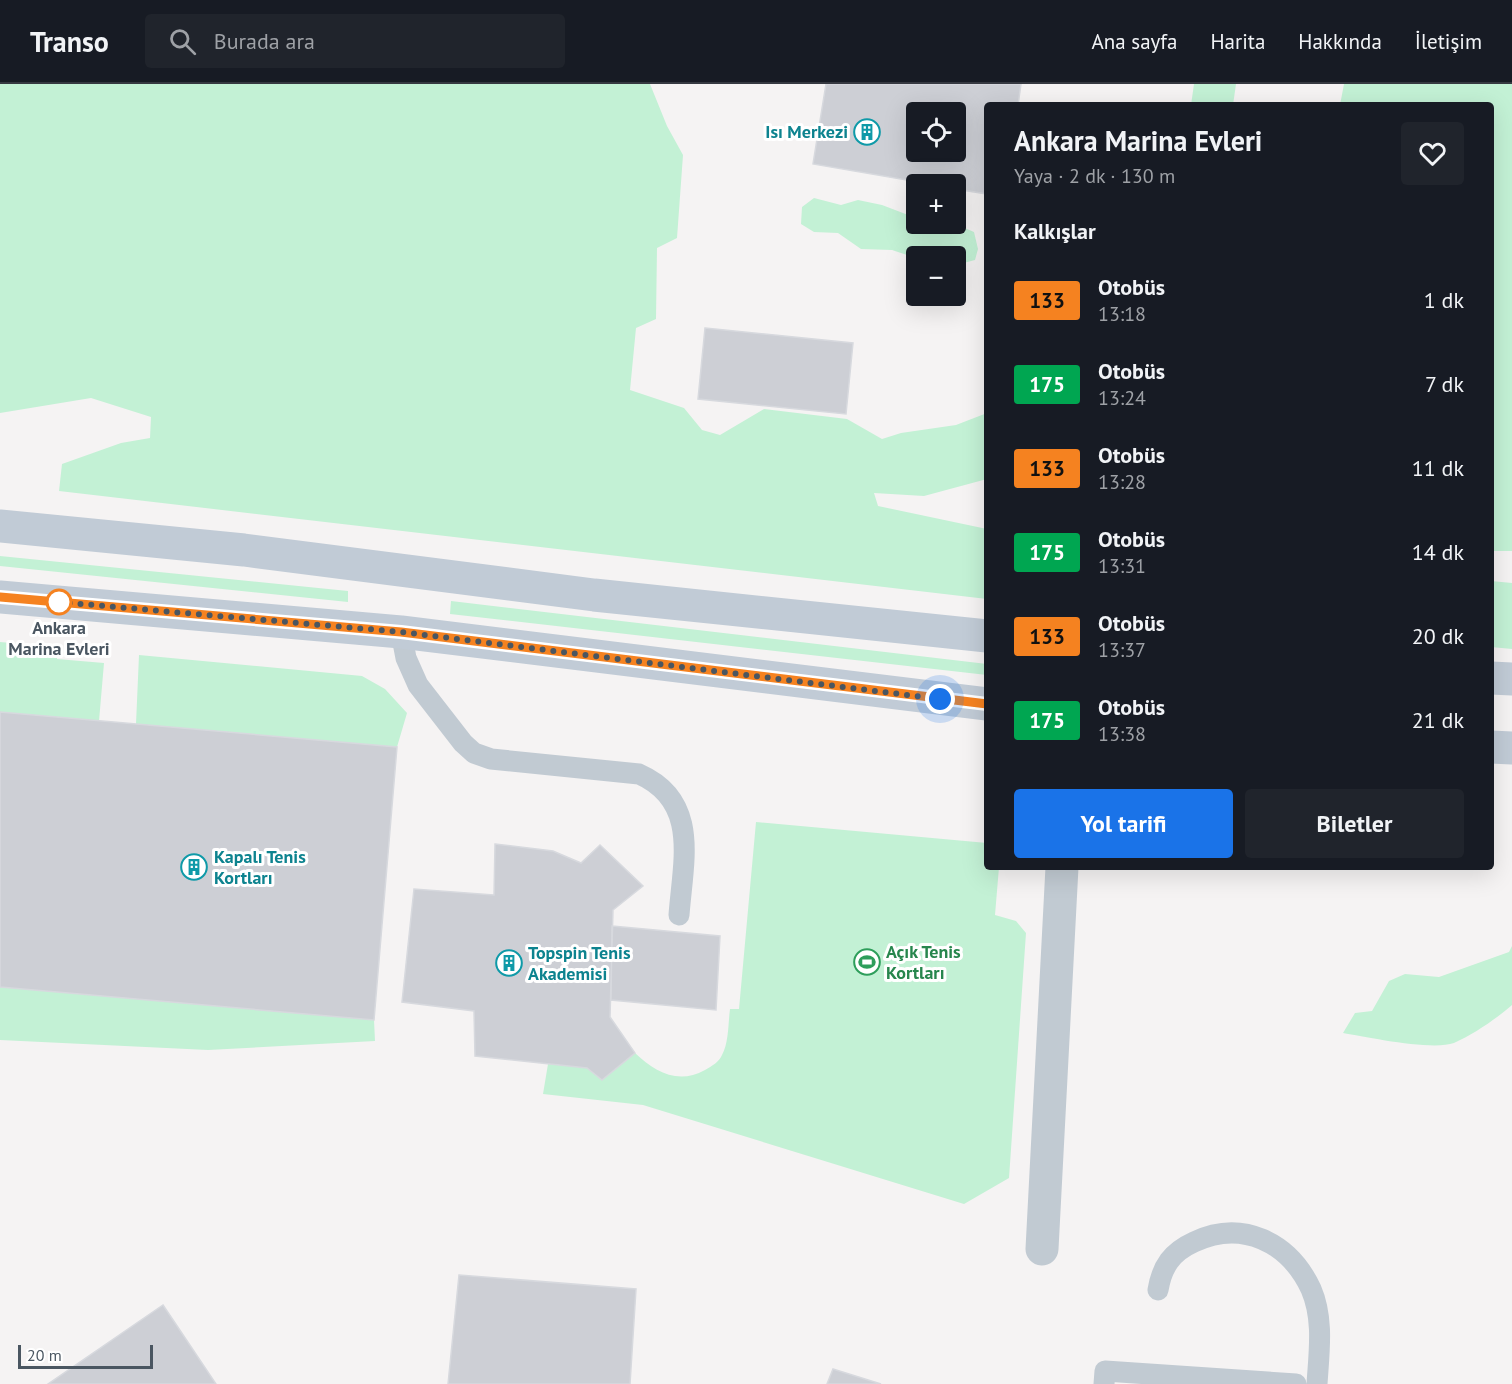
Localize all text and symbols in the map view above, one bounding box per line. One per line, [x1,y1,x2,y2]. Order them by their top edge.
search box [145,14,565,68]
text: Transo [30,23,109,60]
icon: search [166,25,199,58]
text: Burada ara [214,27,315,55]
text: Ana sayfa [1092,28,1177,55]
text: Harita [1210,28,1265,55]
text: Hakkında [1298,28,1382,55]
text: İletişim [1415,28,1482,55]
map controls [906,102,966,306]
button: locate [906,102,966,162]
building icon: Isı Merkezi [852,117,882,147]
place label: Isı Merkezi [765,120,848,143]
text: Ankara Marina Evleri [1014,122,1262,159]
button: heart [1401,122,1464,185]
text: Yaya · 2 dk · 130 m [1014,163,1175,189]
button: + [906,174,966,234]
text: Kalkışlar [1014,217,1096,245]
button: − [906,246,966,306]
text: Otobüs [1098,273,1165,301]
text: 1 dk [1424,286,1464,314]
text: 133 [1029,287,1065,314]
text: 13:18 [1098,301,1146,327]
text: Otobüs [1098,357,1165,385]
text: 7 dk [1425,370,1464,398]
text: 175 [1029,371,1065,398]
text: 13:24 [1098,385,1146,411]
text: Otobüs [1098,441,1165,469]
text: 11 dk [1412,454,1464,482]
text: 133 [1029,455,1065,482]
text: 13:28 [1098,469,1146,495]
text: Otobüs [1098,525,1165,553]
text: 14 dk [1412,538,1464,566]
text: 175 [1029,539,1065,566]
text: 13:31 [1098,553,1146,579]
marker: Ankara Marina Evleri [46,589,72,615]
text: Otobüs [1098,609,1165,637]
place label: Ankara Marina Evleri [8,616,110,660]
text: 20 dk [1412,622,1464,650]
text: 133 [1029,623,1065,650]
text: 13:37 [1098,637,1146,663]
your location [925,684,955,714]
text: Otobüs [1098,693,1165,721]
text: 21 dk [1412,706,1464,734]
text: 175 [1029,707,1065,734]
text: 13:38 [1098,721,1146,747]
button: Yol tarifi [1014,789,1233,858]
button: Biletler [1245,789,1464,858]
place label: Kapalı Tenis Kortları [214,845,306,889]
building icon: Kapalı Tenis Kortları [179,852,209,882]
place label: Açık Tenis Kortları [886,940,961,984]
place label: Topspin Tenis Akademisi [528,941,631,985]
sports icon: Açık Tenis Kortları [852,947,882,977]
building icon: Topspin Tenis Akademisi [494,948,524,978]
scale bar [18,1342,153,1370]
text: 20 m [27,1345,62,1365]

